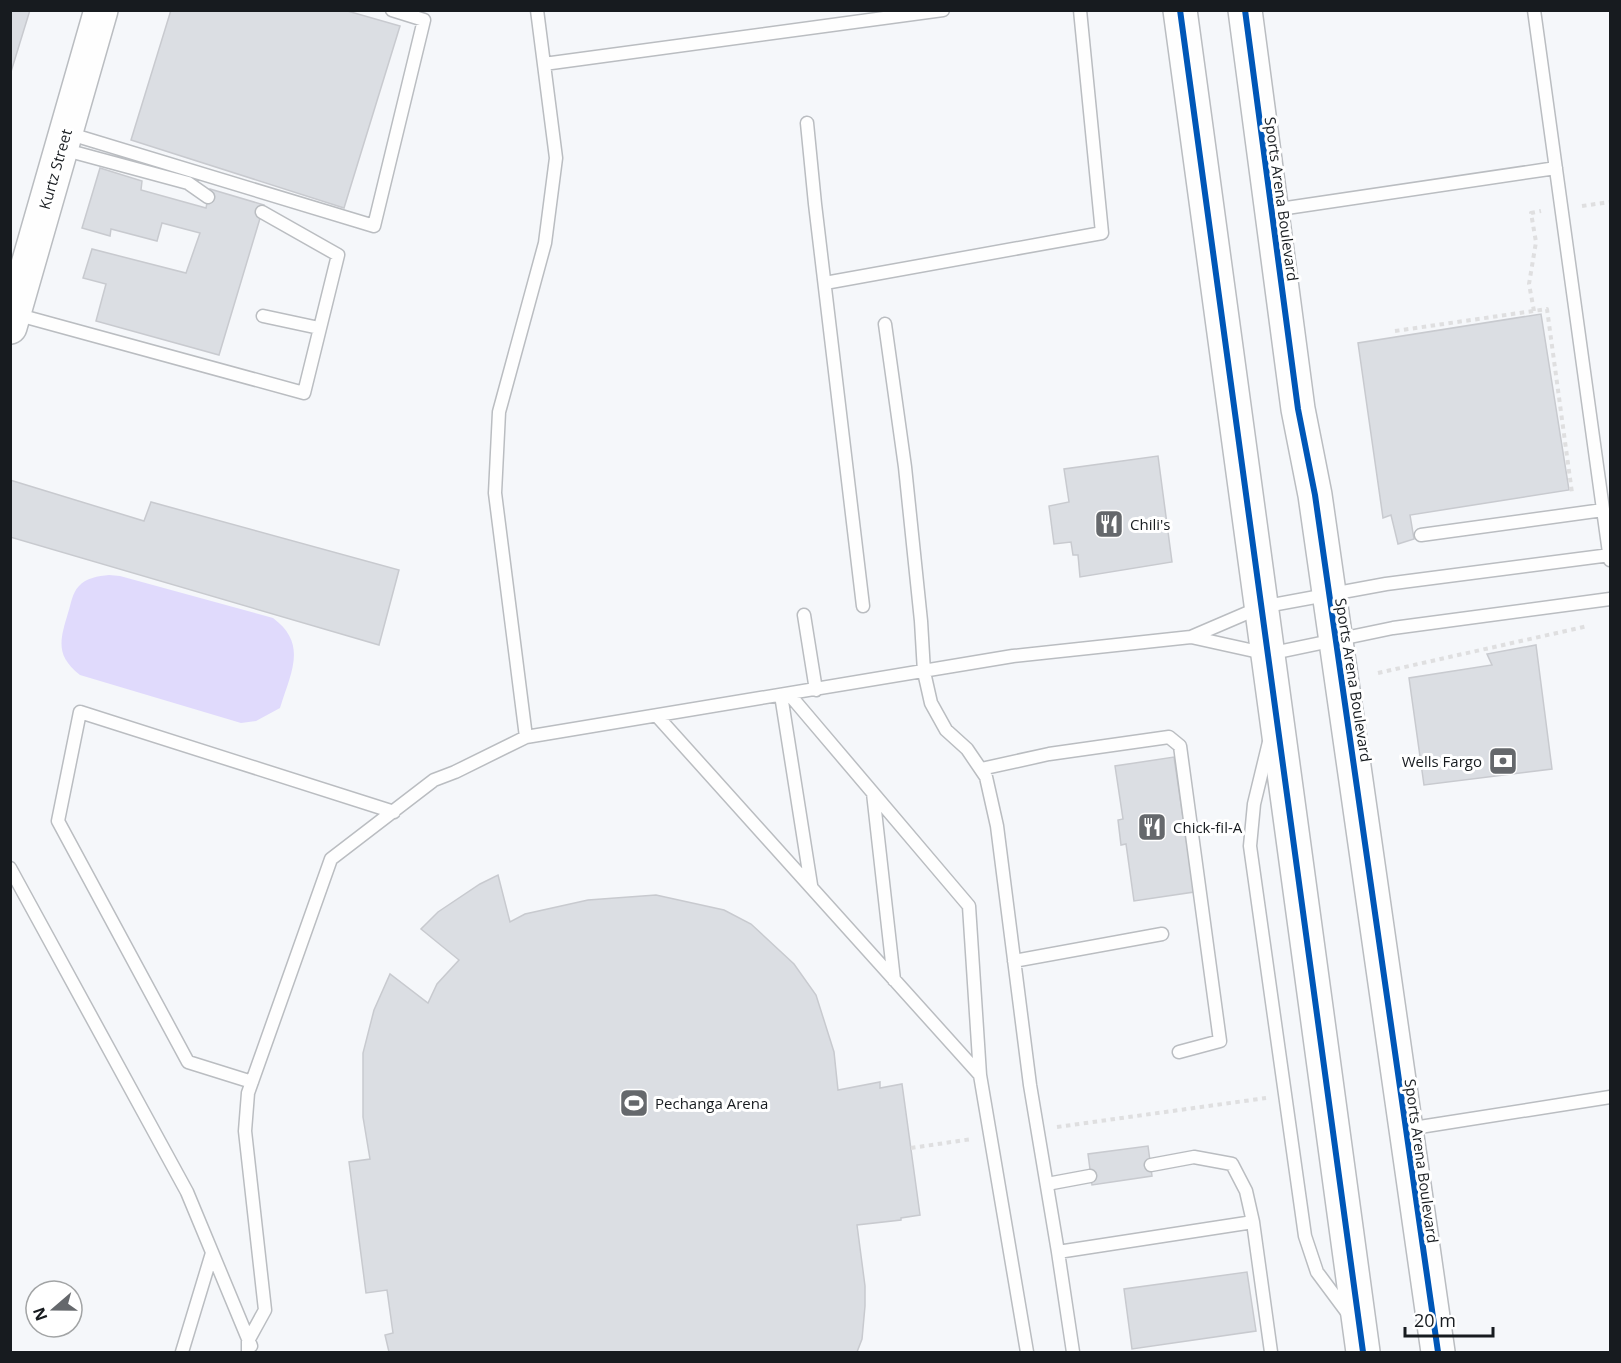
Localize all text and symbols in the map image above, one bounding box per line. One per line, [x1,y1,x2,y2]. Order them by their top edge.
street label: Sports Arena Boulevard [1261,116,1303,282]
street label: Kurtz Street [34,127,76,211]
restaurant icon: Chili's [1093,508,1125,540]
place label: Chili's [1130,514,1170,534]
street label: Sports Arena Boulevard [1331,597,1377,763]
bank icon: Wells Fargo [1487,745,1519,777]
place label: Wells Fargo [1402,751,1482,771]
restaurant icon: Chick-fil-A [1136,811,1168,843]
place label: Chick-fil-A [1173,817,1243,837]
street label: Sports Arena Boulevard [1401,1078,1443,1244]
sports icon: Pechanga Arena [618,1087,650,1119]
place label: Pechanga Arena [655,1093,768,1113]
north arrow [24,1279,84,1339]
scale bar [1405,1300,1494,1338]
text: N [27,1304,52,1324]
text: 20 m [1414,1308,1456,1332]

